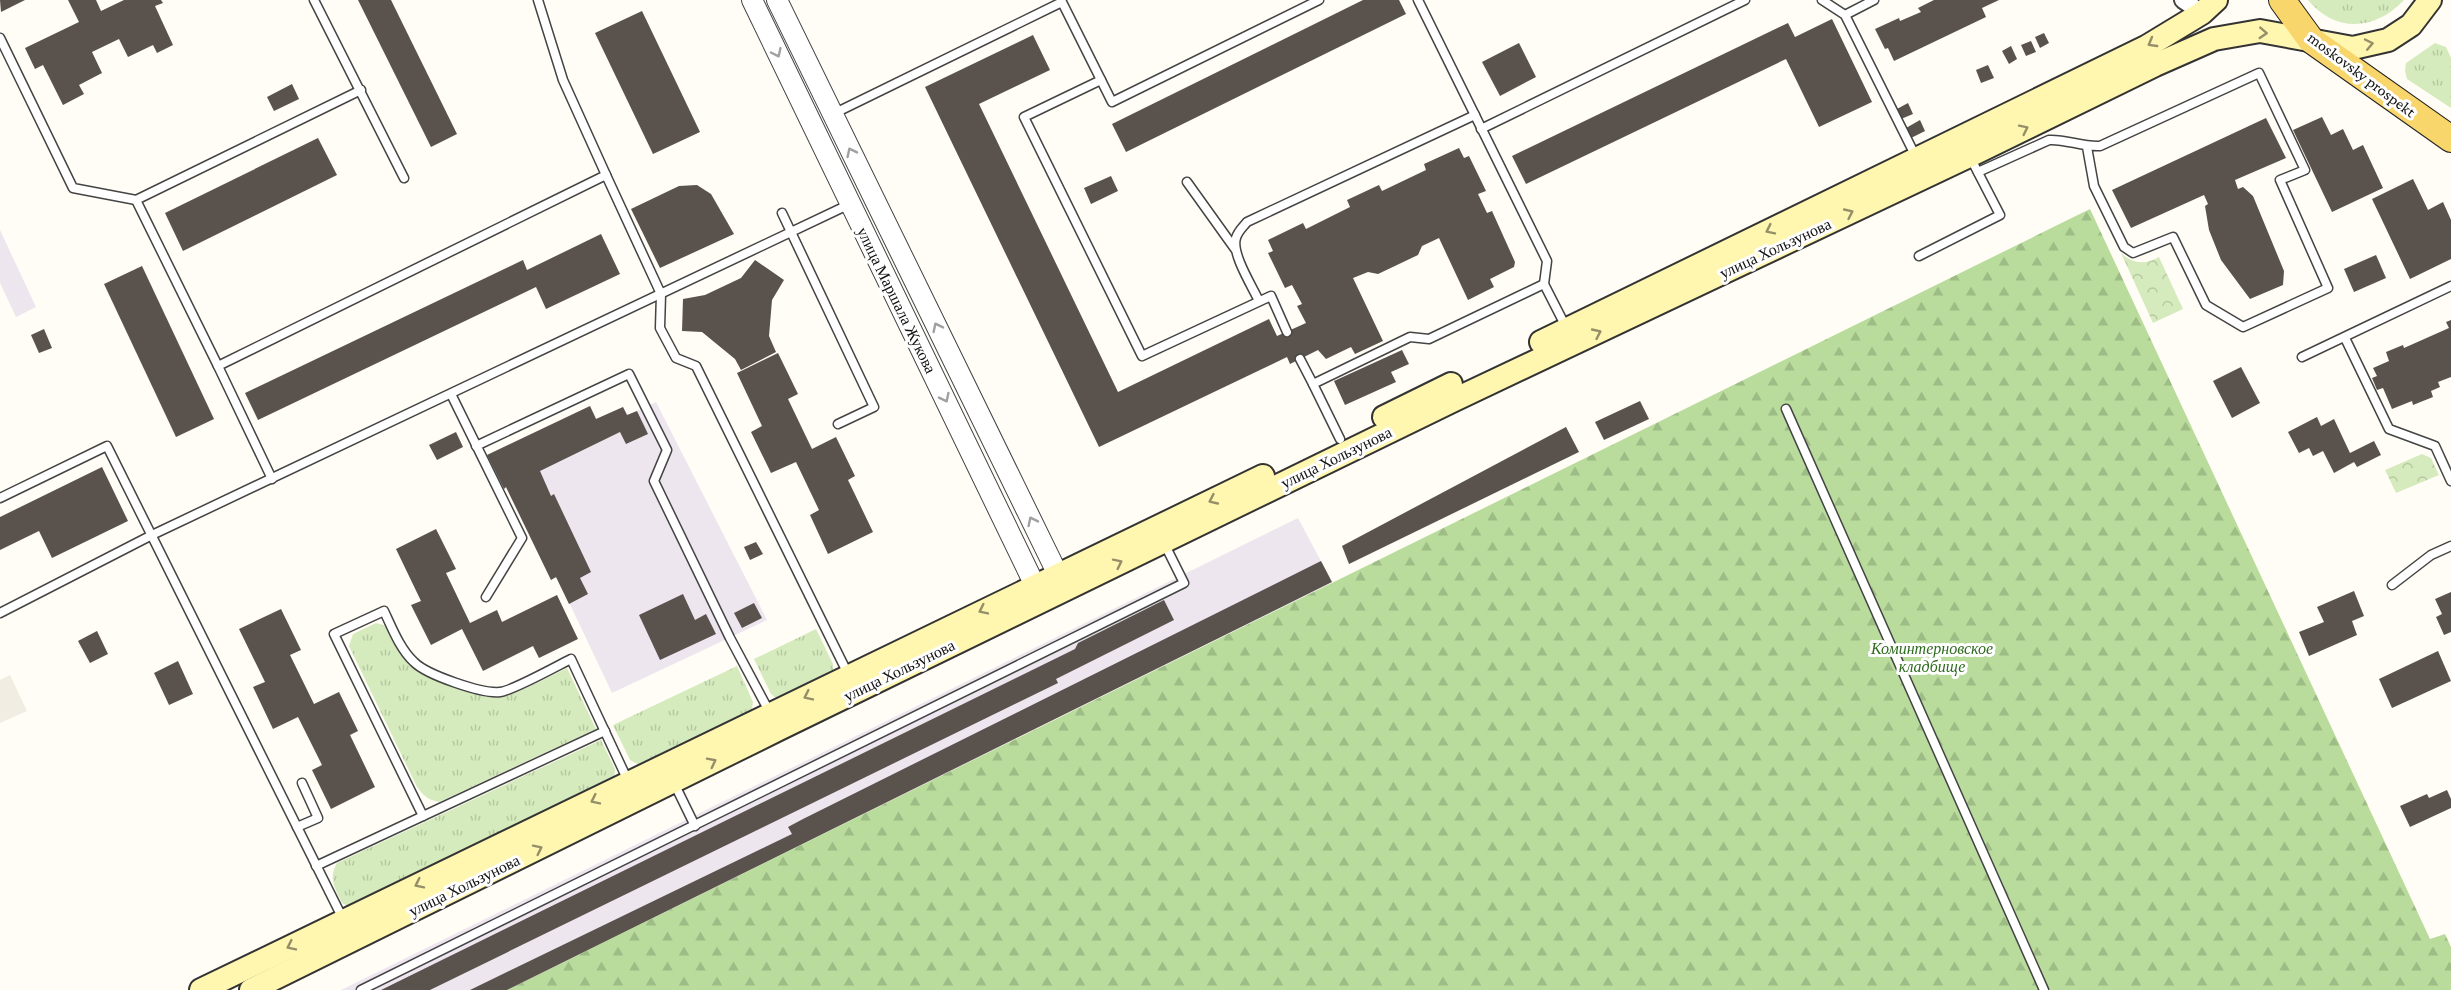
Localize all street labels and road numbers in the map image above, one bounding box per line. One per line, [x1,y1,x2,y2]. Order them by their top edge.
street label: moskovsky prospekt [2304,28,2419,122]
street label: улица Хользунова [1717,215,1834,283]
street label: улица Маршала Жукова [853,224,939,376]
street label: улица Хользунова [1278,423,1395,493]
street label: улица Хользунова [841,636,958,706]
street label: улица Хользунова [406,851,523,921]

